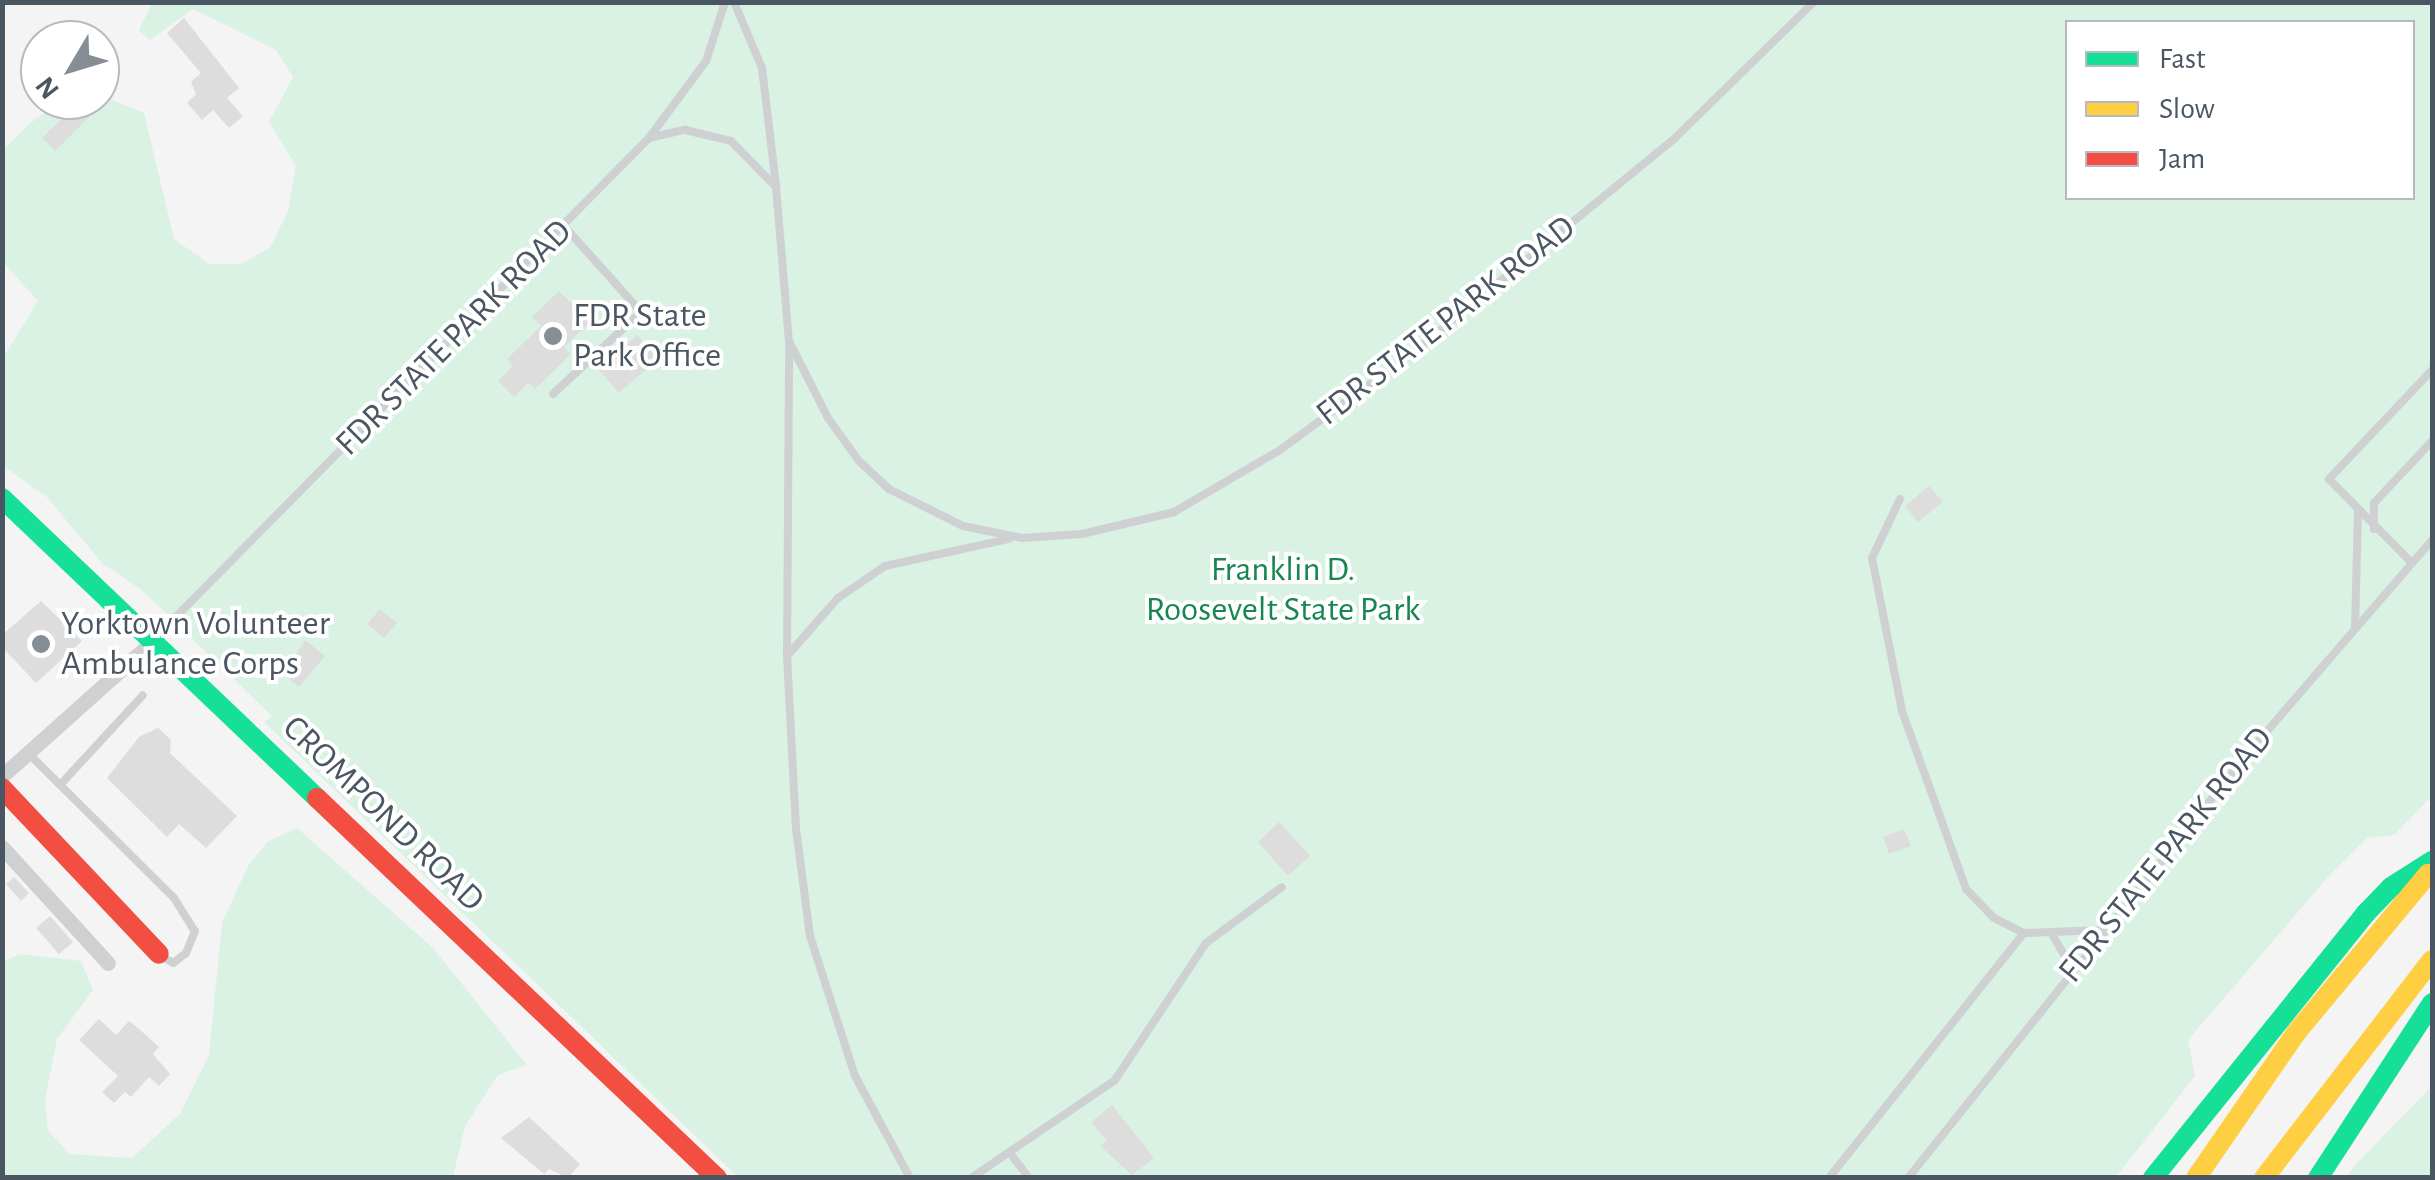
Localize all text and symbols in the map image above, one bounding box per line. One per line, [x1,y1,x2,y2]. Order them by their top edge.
north arrow [20,20,120,120]
legend [2065,20,2415,200]
text: Fast [2159,44,2206,74]
text: N [31,71,65,104]
text: Slow [2159,94,2215,124]
text: Jam [2159,144,2205,174]
street label: FDR STATE PARK ROAD [1308,207,1584,435]
street label: FDR STATE PARK ROAD [327,211,581,465]
place label: FDR State Park Office [573,295,721,377]
marker: FDR State Park Office [542,325,564,347]
park label: Franklin D. Roosevelt State Park [1146,549,1420,631]
place label: Yorktown Volunteer Ambulance Corps [61,603,330,685]
marker: Yorktown Volunteer Ambulance Corps [30,633,52,655]
street label: CROMPOND ROAD [274,707,492,921]
street label: FDR STATE PARK ROAD [2050,719,2282,991]

